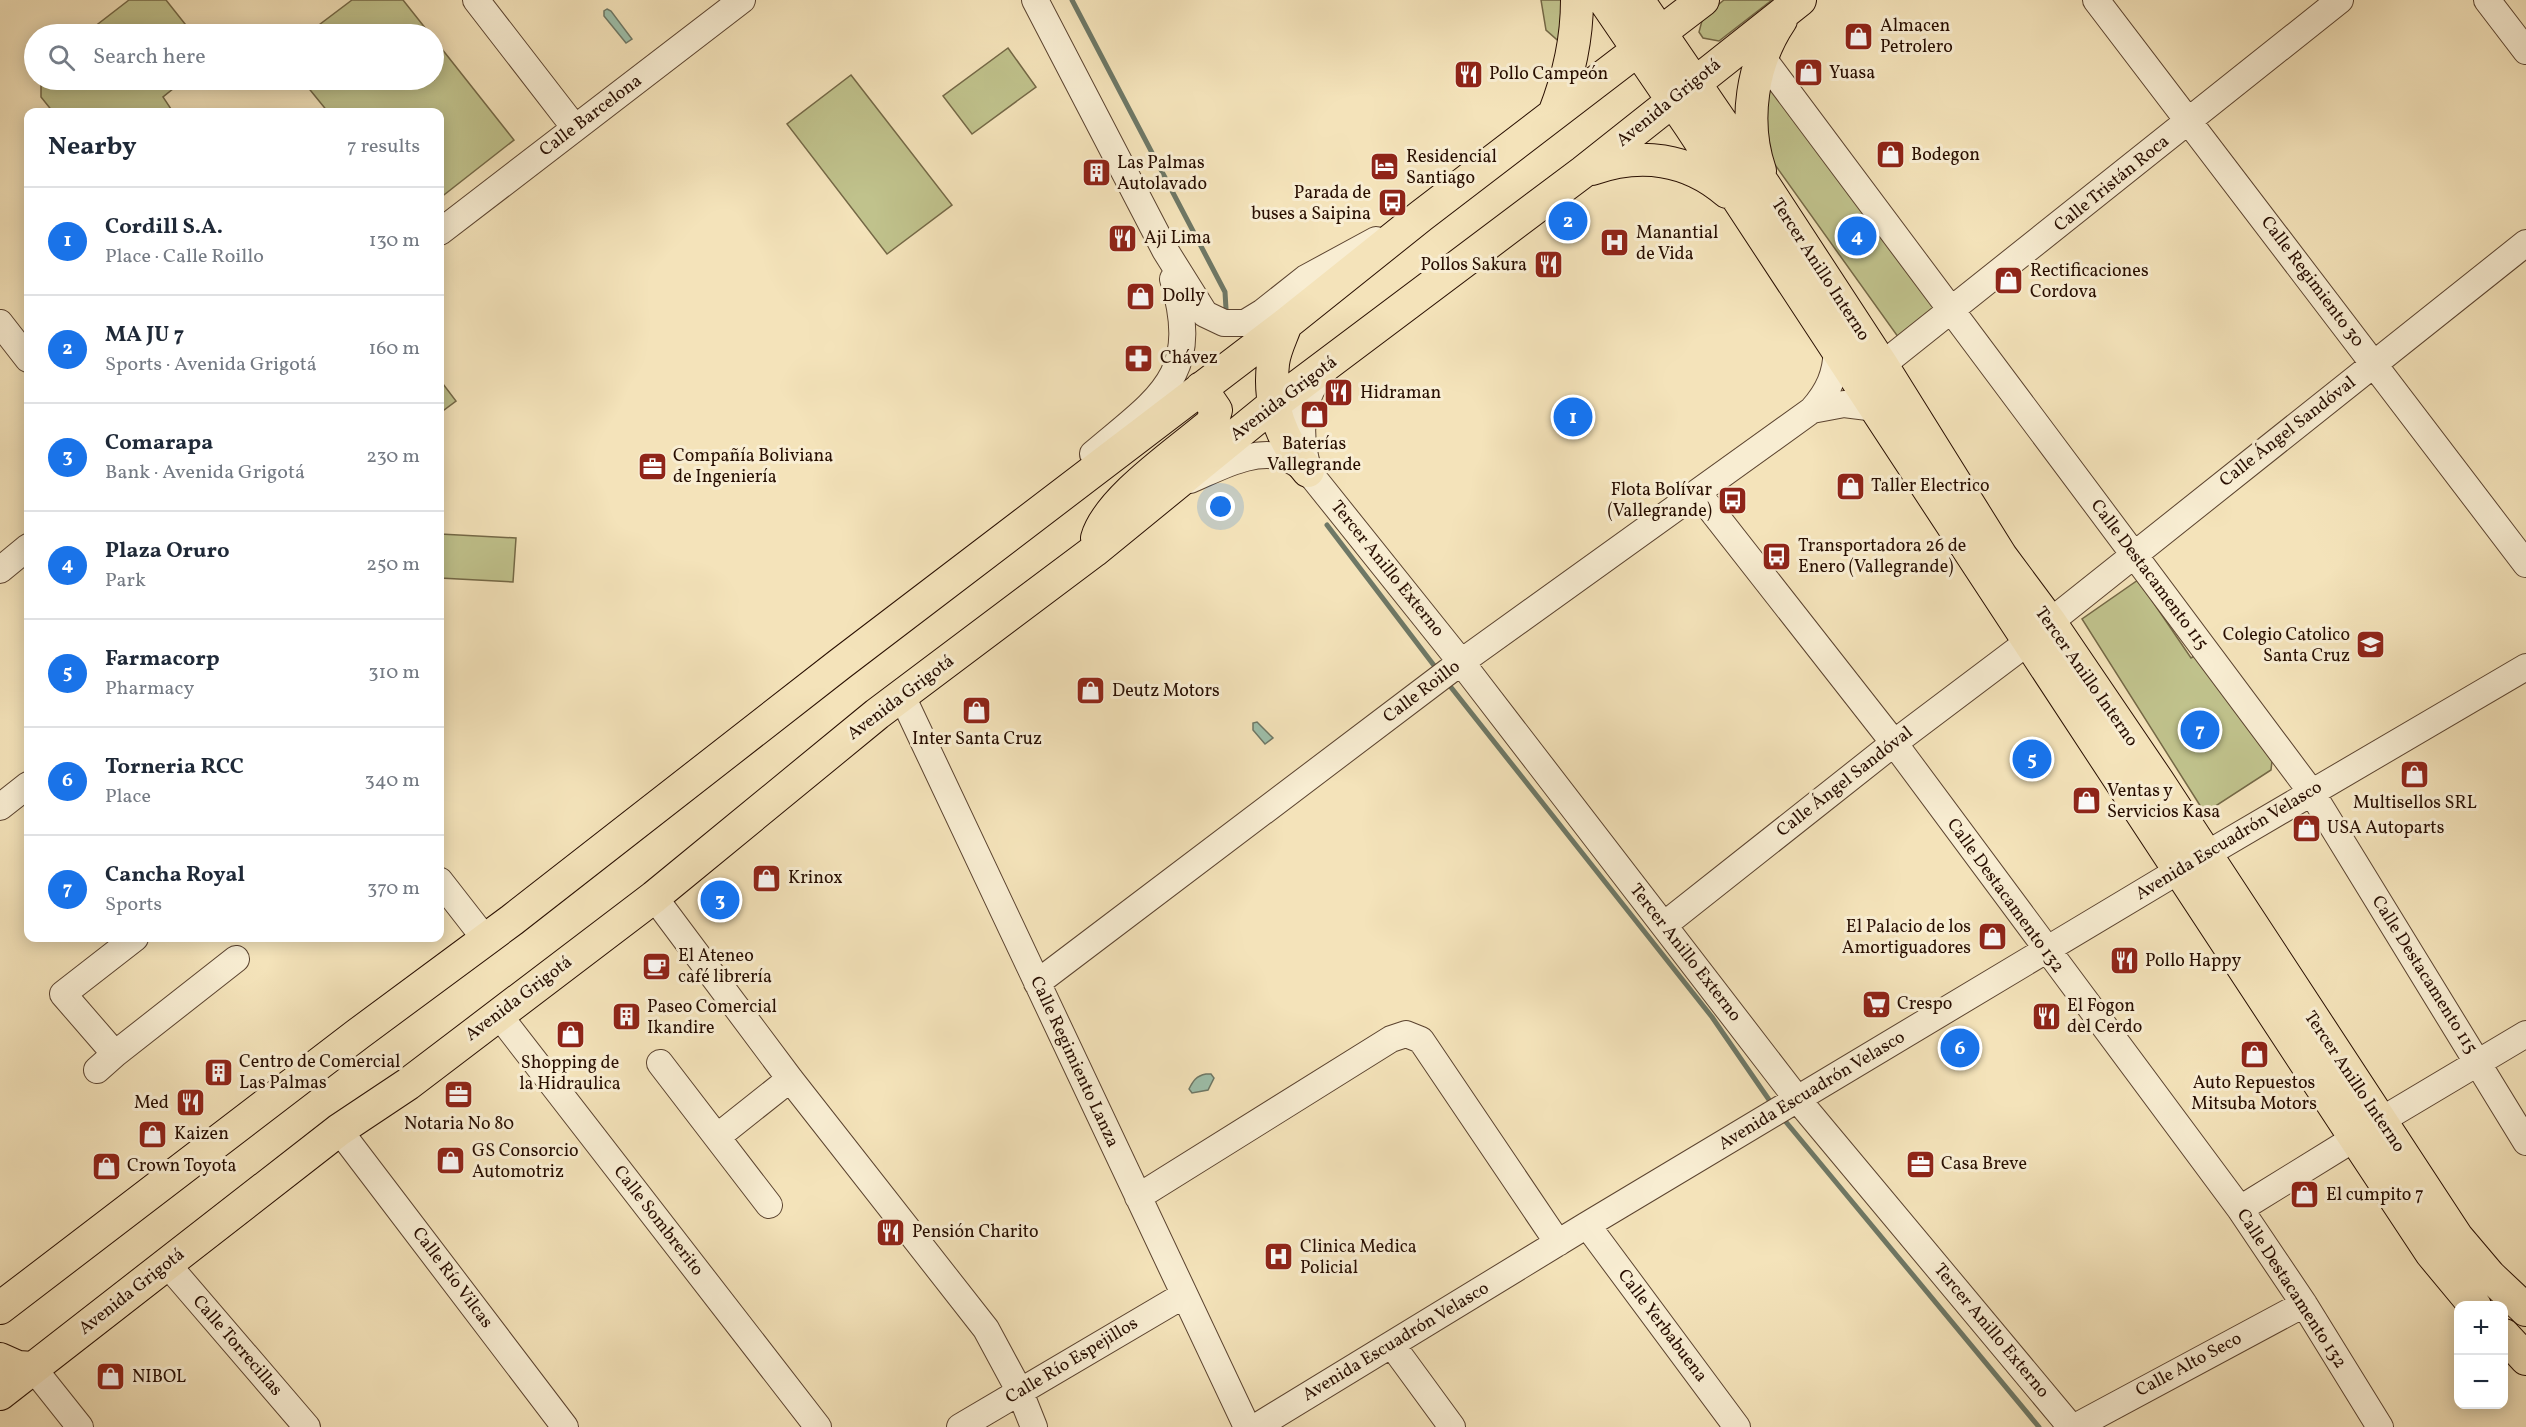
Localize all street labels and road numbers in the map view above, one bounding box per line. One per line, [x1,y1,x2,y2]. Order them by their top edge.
street label: Avenida Grigotá [1611,53,1727,153]
street label: Calle Barcelona [535,69,647,163]
street label: Calle Tristán Roca [2049,130,2175,238]
street label: Tercer Anillo Interno [1764,194,1876,346]
street label: Calle Regimiento 30 [2254,211,2370,353]
street label: Avenida Grigotá [1225,350,1343,448]
street label: Calle Ángel Sandóval [2215,371,2361,493]
street label: Calle Destacamento 115 [2084,495,2214,655]
street label: Tercer Anillo Externo [1324,496,1450,642]
street label: Tercer Anillo Interno [2028,602,2144,752]
street label: Avenida Grigotá [842,649,960,747]
street label: Calle Roillo [1378,655,1466,729]
street label: Calle Ángel Sandóval [1772,721,1918,843]
street label: Avenida Escuadrón Velasco [2131,775,2327,907]
street label: Calle Destacamento 132 [1940,814,2070,978]
street label: Tercer Anillo Externo [1623,879,1747,1027]
street label: Calle Destacamento 115 [2365,891,2483,1059]
street label: Avenida Grigotá [460,950,578,1048]
street label: Calle Regimiento Lanza [1023,972,1125,1152]
street label: Tercer Anillo Interno [2297,1006,2411,1158]
street label: Avenida Escuadrón Velasco [1714,1025,1910,1157]
street label: Calle Sombrerito [607,1161,709,1281]
street label: Calle Destacamento 132 [2230,1204,2352,1374]
street label: Calle Río Vilcas [406,1222,498,1334]
street label: Avenida Grigotá [74,1243,190,1341]
street label: Tercer Anillo Externo [1927,1258,2055,1404]
street label: Calle Yerbabuena [1611,1264,1713,1388]
street label: Avenida Escuadrón Velasco [1298,1276,1494,1408]
street label: Calle Torrecillas [186,1290,288,1402]
street label: Calle Río Espejillos [1001,1312,1143,1410]
street label: Calle Alto Seco [2131,1326,2247,1404]

